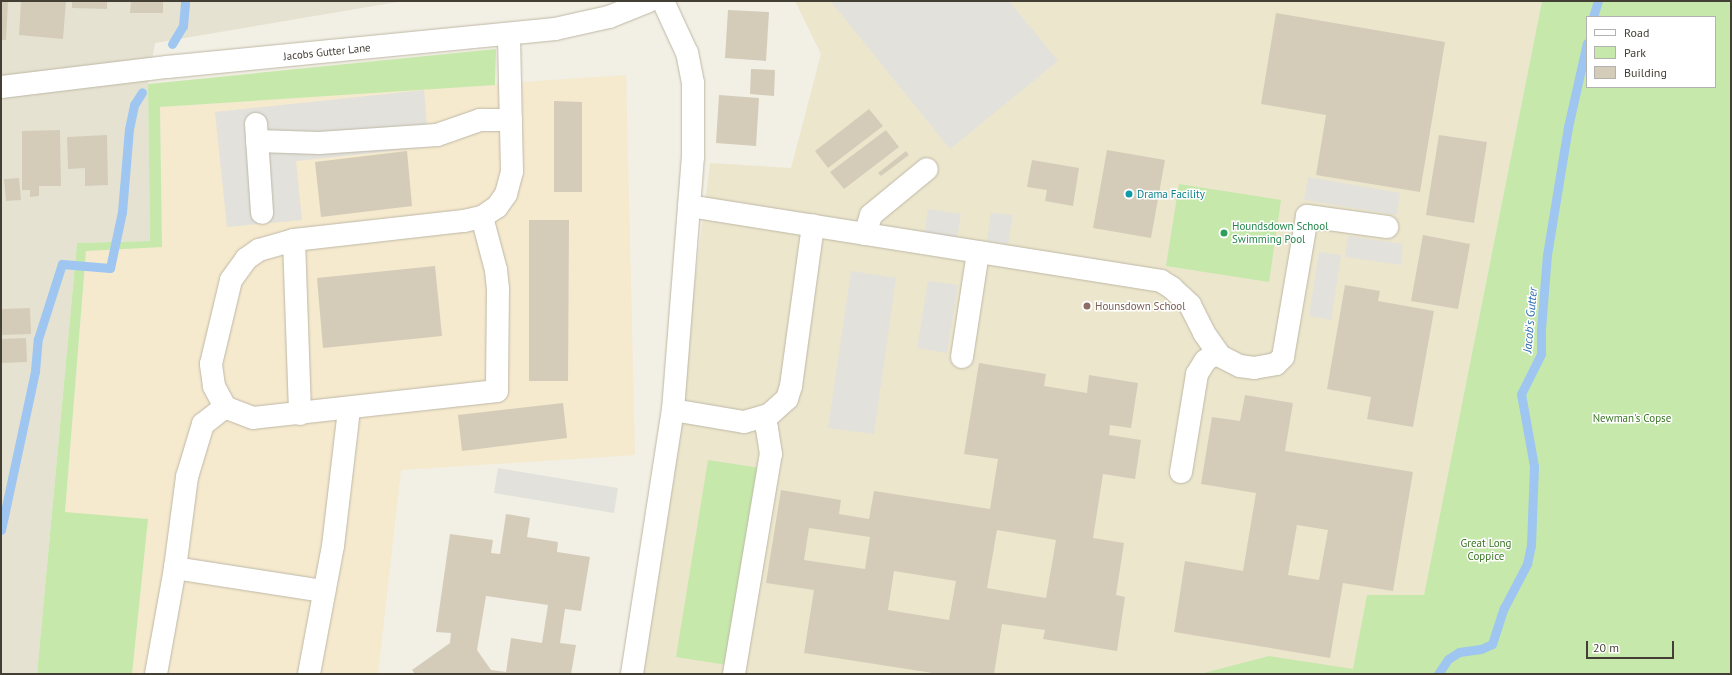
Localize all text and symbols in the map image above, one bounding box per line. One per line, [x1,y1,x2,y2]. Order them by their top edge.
legend [1586,16,1716,88]
text: Road [1624,25,1649,40]
street label: Jacobs Gutter Lane [283,41,371,63]
text: Park [1624,45,1646,60]
text: Building [1624,65,1667,80]
place label: Drama Facility [1137,187,1205,201]
marker: Drama Facility [1124,189,1134,199]
place label: Houndsdown School Swimming Pool [1232,220,1328,246]
marker: Houndsdown School Swimming Pool [1219,228,1229,238]
water label: Jacob's Gutter [1520,287,1540,353]
place label: Hounsdown School [1095,299,1185,313]
marker: Hounsdown School [1082,301,1092,311]
park label: Newman's Copse [1593,411,1671,425]
park label: Great Long Coppice [1460,537,1512,563]
scale bar [1588,633,1676,659]
text: 20 m [1593,640,1619,655]

